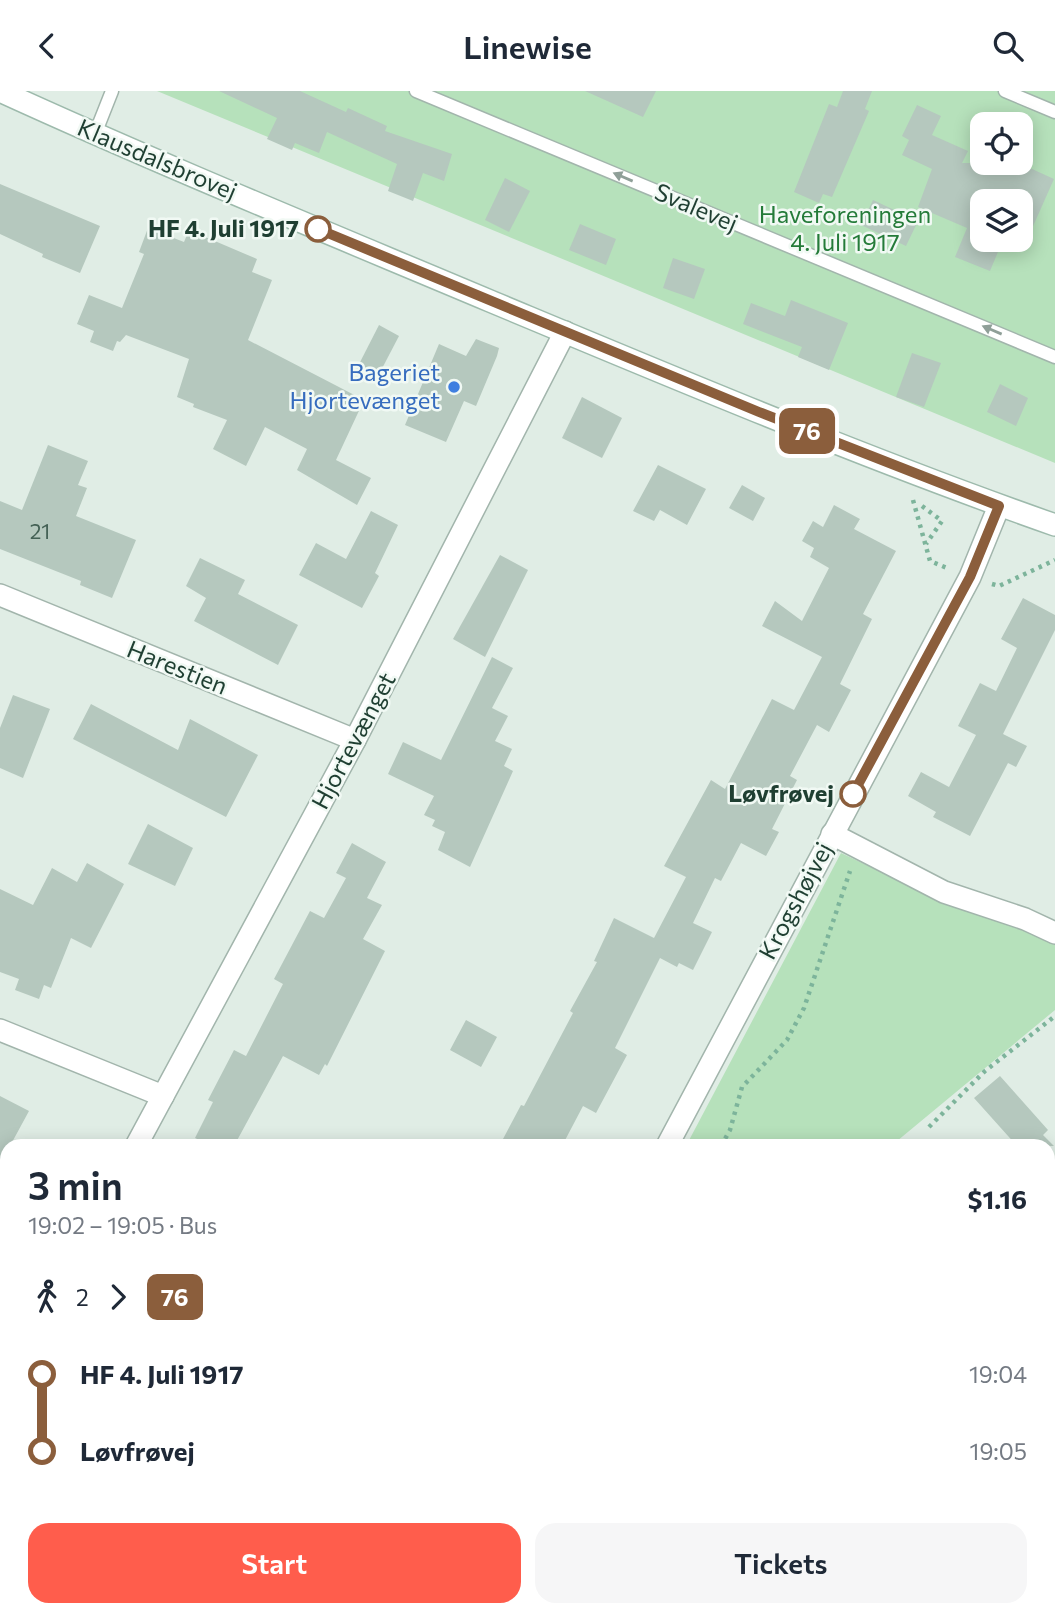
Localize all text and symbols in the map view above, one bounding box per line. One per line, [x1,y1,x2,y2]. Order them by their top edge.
text: Linewise [463,26,592,66]
icon: back [28,27,66,65]
icon: search [989,27,1027,65]
street label: Klausdalsbrovej [73,112,242,205]
map controls [970,112,1033,252]
button: locate [970,112,1033,175]
one-way arrow [613,172,634,183]
street label: Svalevej [651,176,742,237]
button: layers [970,189,1033,252]
park label: Haveforeningen 4. Juli 1917 [759,199,931,256]
place label: HF 4. Juli 1917 [148,213,299,242]
marker: HF 4. Juli 1917 [305,216,331,242]
one-way arrow [981,325,1002,336]
place label: Bageriet Hjortevænget [289,357,440,414]
marker: Bageriet Hjortevænget [446,379,462,395]
line badge: 76 [776,408,838,454]
text: 76 [793,416,821,445]
house number: 21 [30,518,50,543]
street label: Harestien [123,633,232,700]
street label: Hjortevænget [305,667,401,814]
place label: Løvfrøvej [728,778,834,807]
marker: Løvfrøvej [840,781,866,807]
street label: Krogshøjvej [752,837,838,964]
text: 3 min [28,1161,123,1208]
text: $1.16 [968,1183,1027,1214]
text: 19:02 – 19:05 · Bus [28,1211,217,1239]
icon: walk [28,1278,66,1316]
icon: forward [99,1278,137,1316]
text: 76 [161,1282,189,1311]
text: 2 [76,1283,89,1311]
text: HF 4. Juli 1917 [80,1358,243,1389]
text: 19:04 [969,1360,1027,1388]
text: Løvfrøvej [80,1435,195,1466]
text: 19:05 [970,1437,1027,1465]
button: Start [28,1523,521,1603]
button: Tickets [535,1523,1027,1603]

